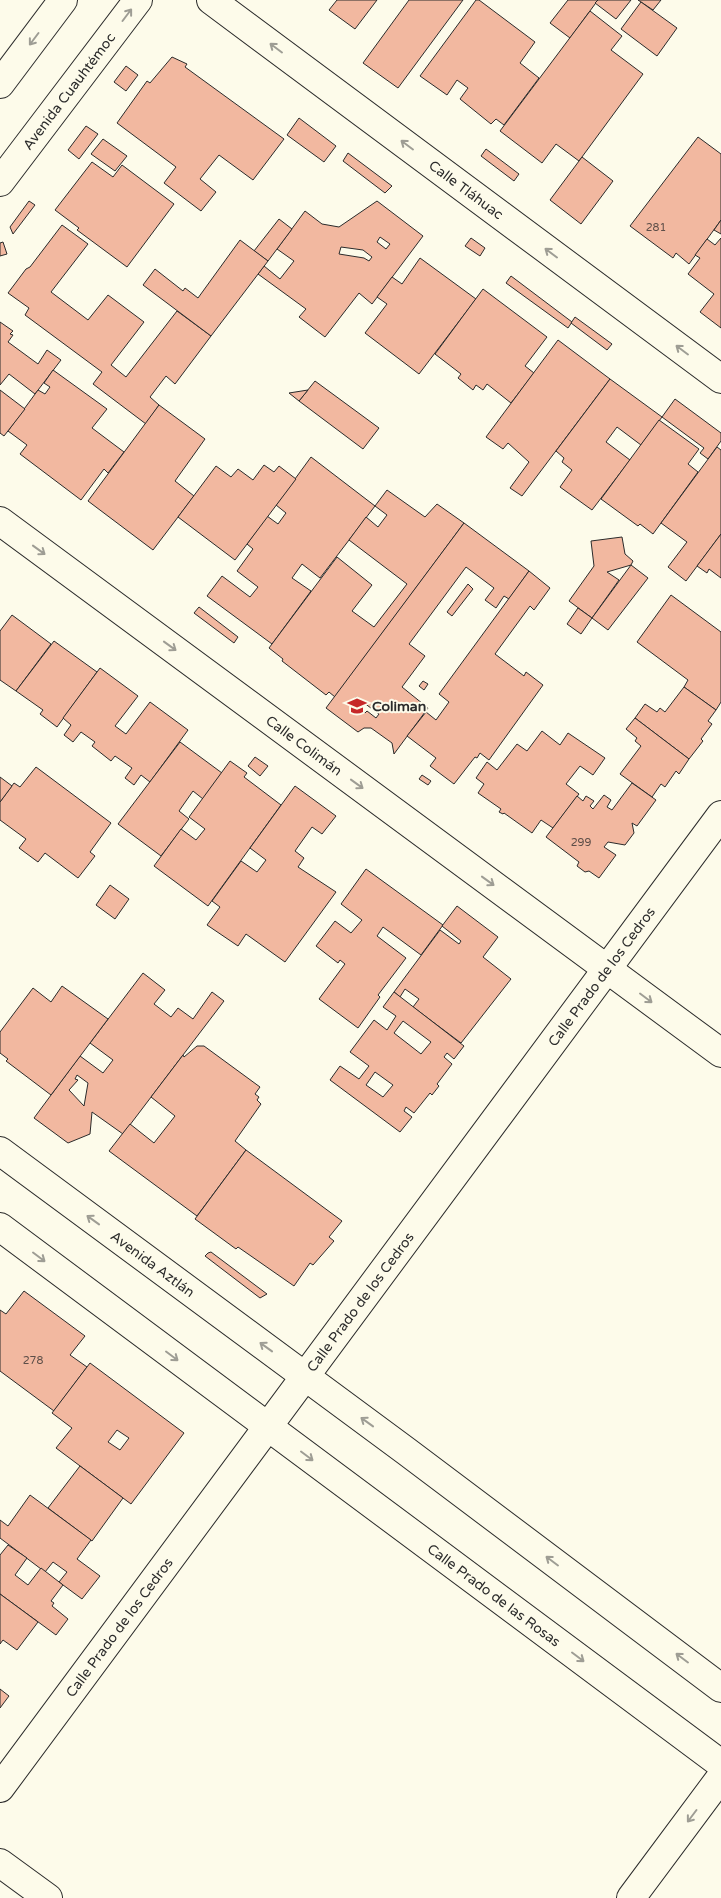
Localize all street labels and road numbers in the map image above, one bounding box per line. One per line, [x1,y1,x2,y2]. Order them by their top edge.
street label: Avenida Cuauhtémoc [19,30,119,153]
street label: Calle Tláhuac [425,157,506,223]
street label: Calle Colimán [262,712,345,780]
street label: Calle Prado de los Cedros [545,904,659,1050]
street label: Avenida Aztlán [107,1228,198,1301]
street label: Calle Prado de los Cedros [303,1229,418,1375]
street label: Calle Prado de las Rosas [424,1540,564,1651]
street label: Calle Prado de los Cedros [62,1554,177,1701]

